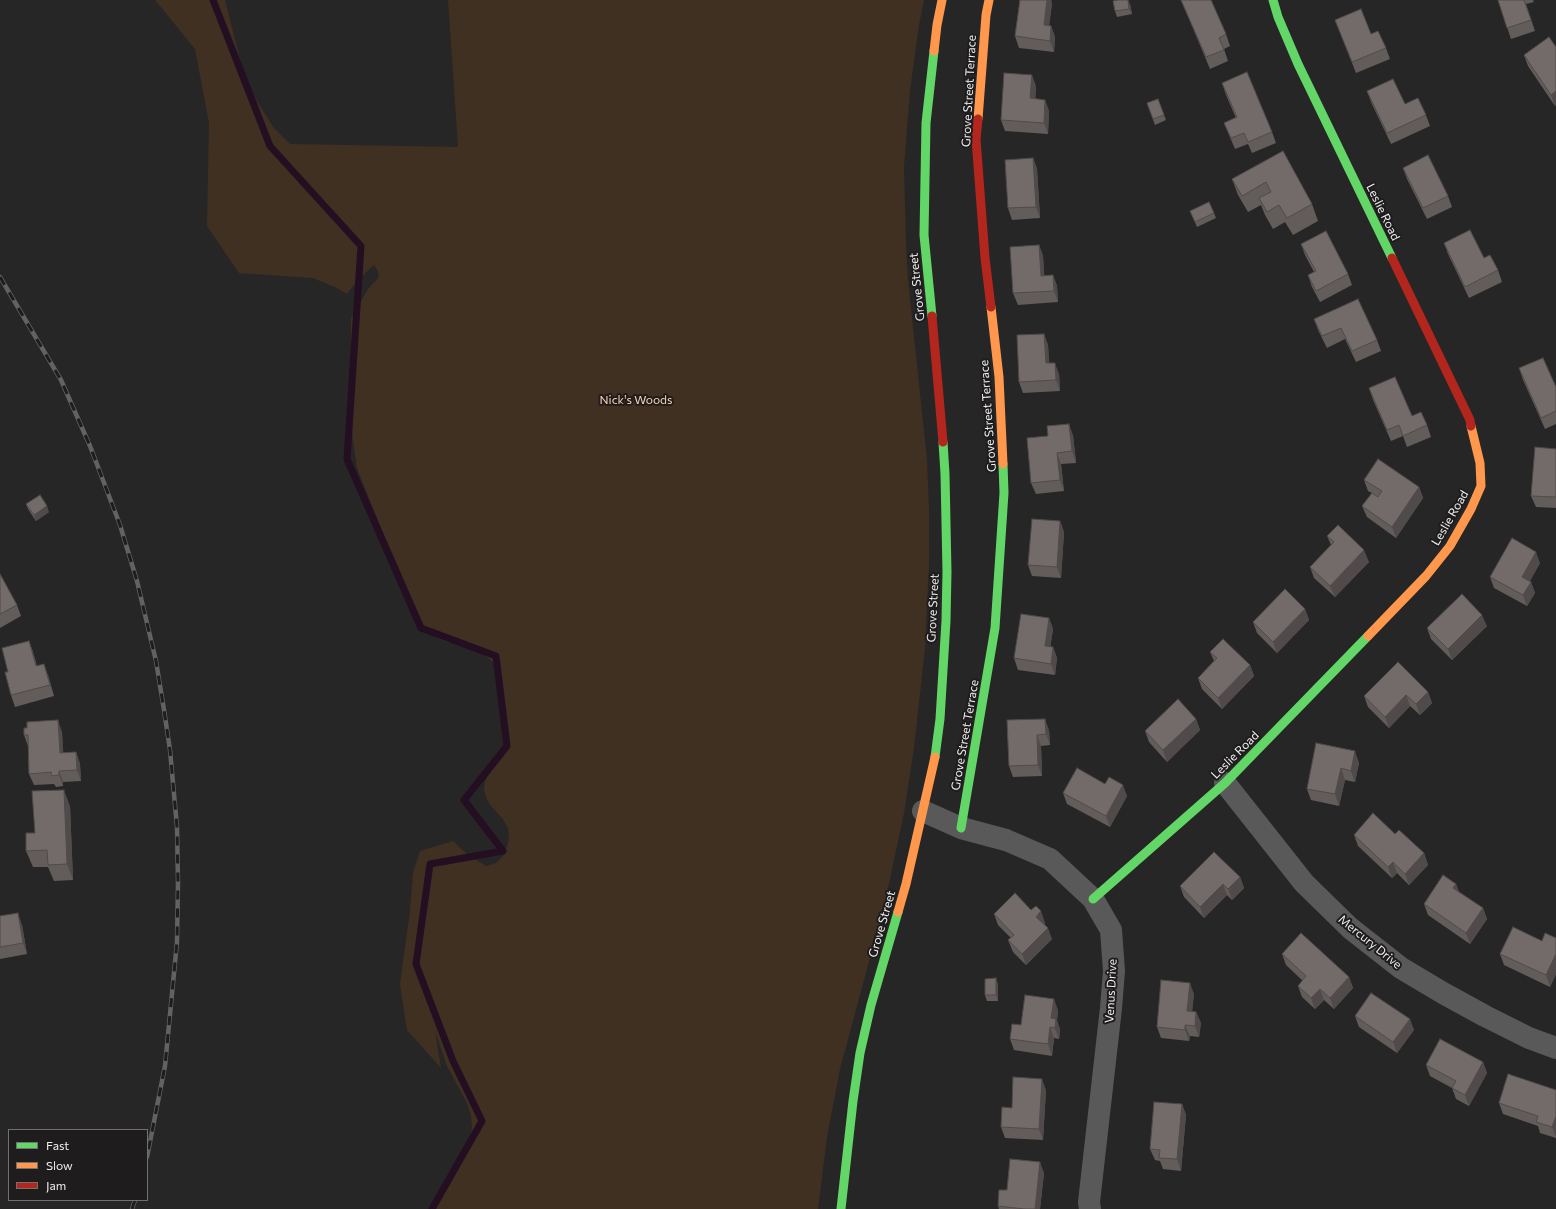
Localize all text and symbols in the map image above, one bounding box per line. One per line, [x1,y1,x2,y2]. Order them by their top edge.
street label: Grove Street Terrace [959,35,979,147]
street label: Leslie Road [1363,181,1403,243]
street label: Grove Street [906,252,928,322]
street label: Grove Street Terrace [977,360,999,472]
park label: Nick's Woods [600,393,672,407]
street label: Leslie Road [1428,488,1472,548]
street label: Grove Street [924,573,942,643]
street label: Grove Street Terrace [948,678,982,792]
street label: Leslie Road [1208,728,1262,782]
street label: Grove Street [866,889,898,959]
street label: Mercury Drive [1335,912,1405,972]
street label: Venus Drive [1102,959,1120,1023]
legend [8,1129,148,1201]
text: Fast [46,1138,69,1152]
text: Slow [46,1158,73,1172]
text: Jam [46,1178,66,1192]

